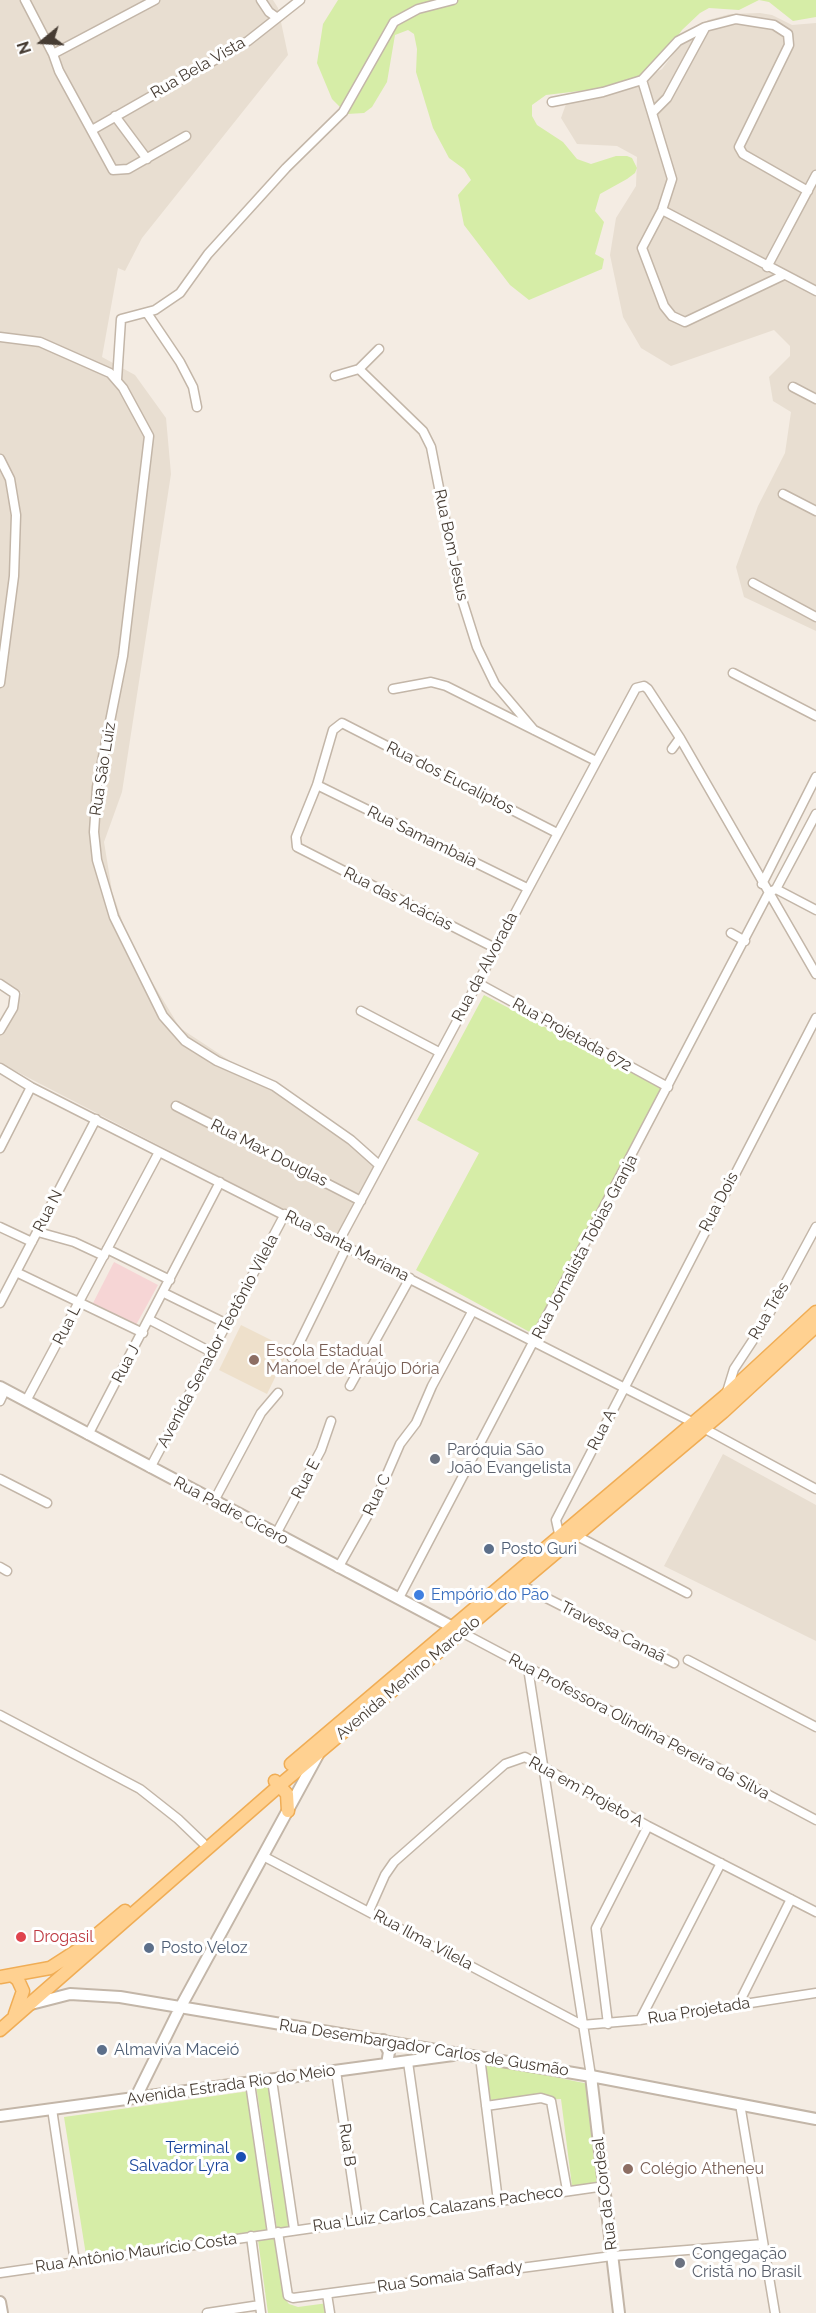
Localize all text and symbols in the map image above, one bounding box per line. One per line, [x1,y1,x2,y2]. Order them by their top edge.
north arrow [12,12,72,72]
street label: Rua Bela Vista [147,33,249,103]
text: N [13,39,35,56]
street label: Rua Bom Jesus [430,487,472,603]
street label: Rua São Luiz [86,721,120,817]
street label: Rua dos Eucaliptos [383,738,517,818]
street label: Rua Samambaia [364,802,480,872]
street label: Rua das Acácias [340,863,456,935]
street label: Rua da Alvorada [448,909,522,1025]
street label: Rua Projetada 672 [509,994,635,1076]
street label: Rua Max Douglas [207,1115,331,1191]
street label: Rua Jornalista Tobias Granja [528,1152,642,1342]
street label: Rua Dois [695,1169,743,1235]
street label: Rua N [29,1187,67,1235]
street label: Rua Santa Mariana [282,1206,412,1286]
street label: Avenida Senador Teotônio Vilela [153,1231,283,1451]
street label: Rua Três [745,1279,793,1343]
street label: Rua L [49,1302,85,1348]
place label: Escola Estadual Manoel de Araújo Dória [266,1341,439,1379]
street label: Rua J [108,1342,144,1386]
marker: Escola Estadual Manoel de Araújo Dória [247,1353,261,1367]
street label: Rua A [584,1406,620,1454]
place label: Paróquia São João Evangelista [447,1440,571,1478]
marker: Paróquia São João Evangelista [428,1452,442,1466]
street label: Rua E [288,1456,324,1502]
street label: Rua C [359,1471,395,1519]
street label: Rua Padre Cícero [170,1473,292,1549]
place label: Posto Guri [501,1539,577,1559]
marker: Posto Guri [482,1542,496,1556]
place label: Empório do Pão [431,1585,549,1605]
marker: Empório do Pão [412,1588,426,1602]
street label: Travessa Canaã [558,1597,668,1667]
street label: Avenida Menino Marcelo [332,1612,484,1744]
street label: Rua Professora Olindina Pereira da Silva [505,1650,773,1804]
street label: Rua em Projeto A [525,1753,647,1831]
street label: Rua Ilma Vilela [370,1906,476,1974]
place label: Drogasil [33,1927,93,1947]
marker: Drogasil [14,1930,28,1944]
place label: Posto Veloz [161,1938,248,1958]
marker: Posto Veloz [142,1941,156,1955]
street label: Rua Projetada [647,1993,751,2029]
street label: Rua Desembargador Carlos de Gusmão [278,2016,570,2080]
place label: Almaviva Maceió [114,2040,239,2060]
marker: Almaviva Maceió [95,2043,109,2057]
street label: Avenida Estrada Rio do Meio [125,2061,337,2109]
street label: Rua B [334,2122,360,2168]
street label: Rua da Cordeal [589,2136,621,2252]
place label: Terminal Salvador Lyra [129,2138,229,2176]
marker: Terminal Salvador Lyra [234,2150,248,2164]
place label: Colégio Atheneu [640,2159,764,2179]
marker: Colégio Atheneu [621,2162,635,2176]
street label: Rua Luiz Carlos Calazans Pacheco [312,2182,564,2236]
street label: Rua Antônio Maurício Costa [34,2229,238,2277]
place label: Congegação Cristã no Brasil [692,2244,801,2282]
marker: Congegação Cristã no Brasil [673,2256,687,2270]
street label: Rua Somaia Saffady [376,2257,524,2297]

